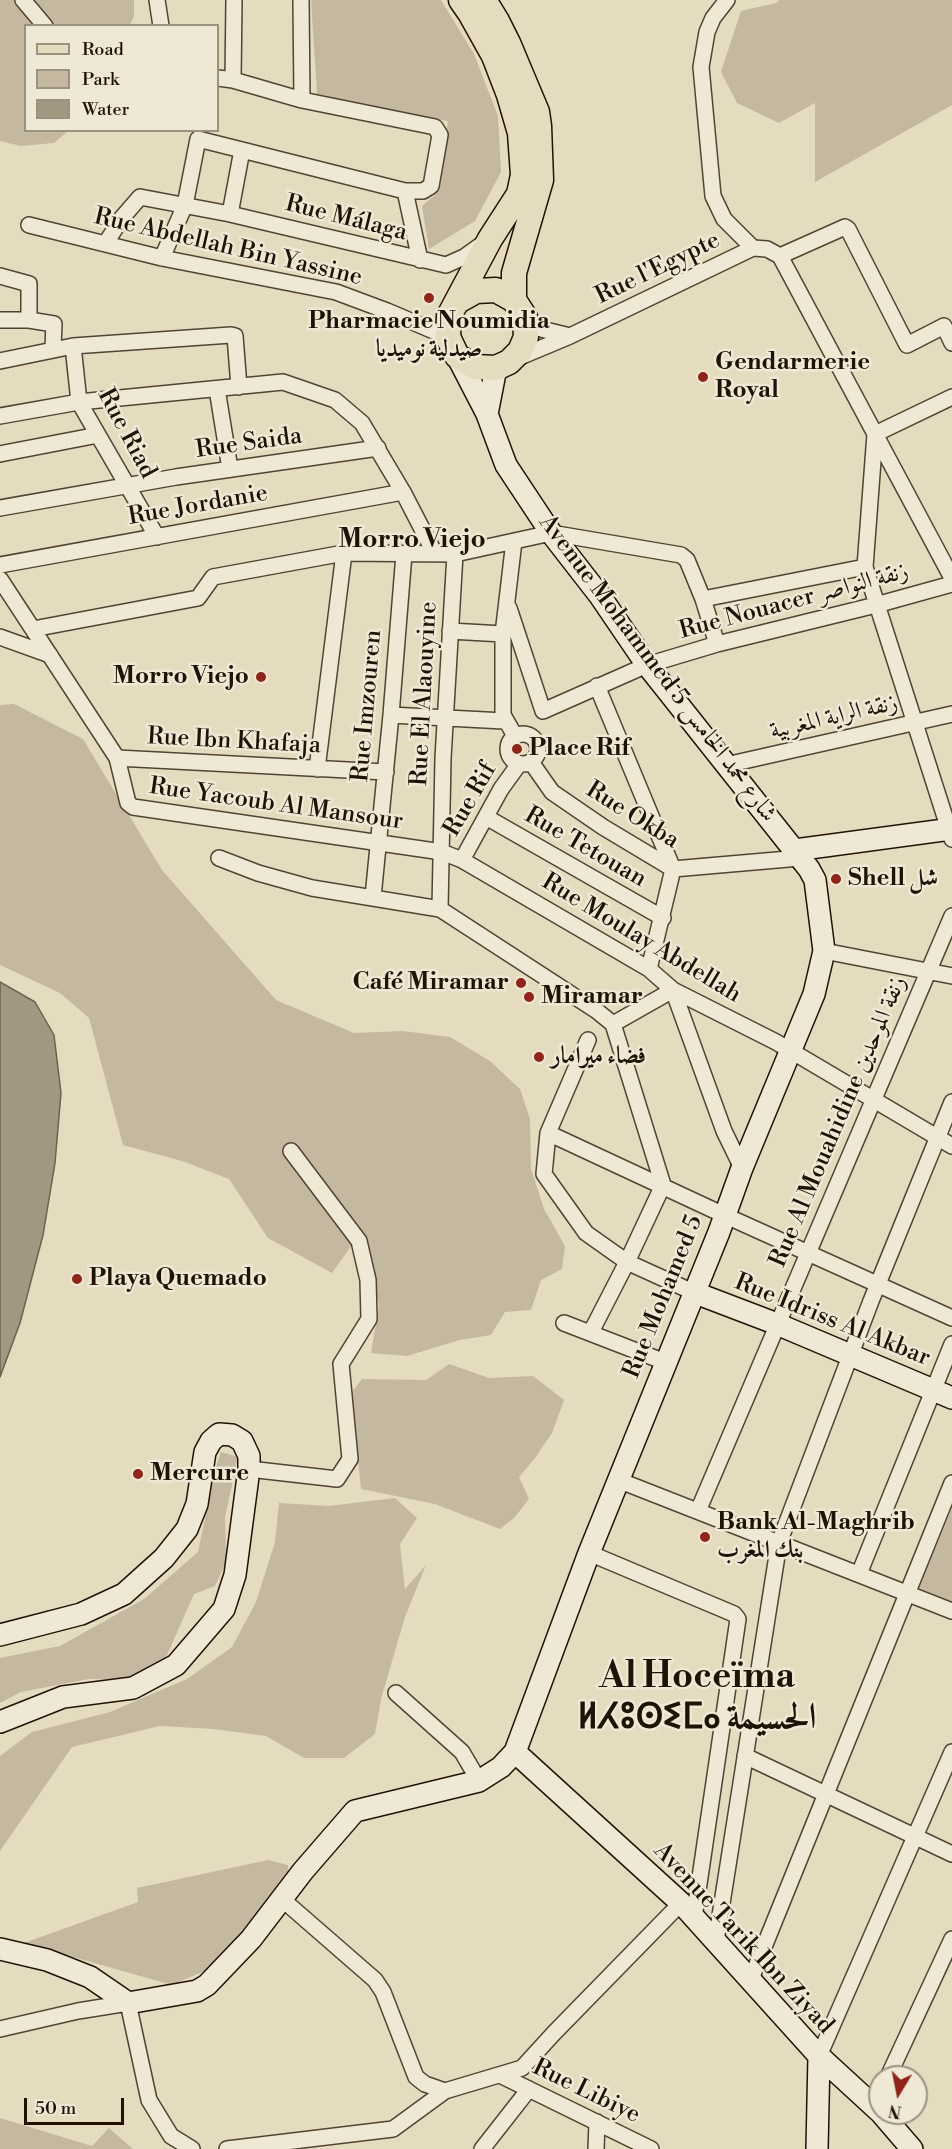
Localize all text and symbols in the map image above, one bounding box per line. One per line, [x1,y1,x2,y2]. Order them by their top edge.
legend [24,24,219,132]
text: Road [82,38,124,61]
text: Park [82,68,119,91]
text: Water [82,98,129,121]
street label: Rue Málaga [282,190,410,248]
street label: Rue Abdellah Bin Yassine [91,203,365,293]
street label: Rue l'Egypte [591,227,725,311]
marker: Pharmacie Noumidia صيدلية نوميديا [422,291,436,305]
place label: Pharmacie Noumidia صيدلية نوميديا [308,308,550,364]
place label: Gendarmerie Royal [715,349,870,405]
marker: Gendarmerie Royal [696,370,710,384]
street label: Rue Riad [90,384,162,484]
street label: Rue Saida [194,422,304,466]
street label: Rue Jordanie [126,480,270,532]
street label: Avenue Mohammed 5 شارع محمد الخامس [532,510,782,828]
district label: Morro Viejo [338,525,486,557]
street label: Rue Nouacer زنقة النواصر [676,558,912,646]
street label: Rue El Alaouyine [406,601,444,787]
street label: Rue Imzouren [347,629,389,783]
place label: Morro Viejo [113,663,249,691]
marker: Morro Viejo [254,670,268,684]
street label: زنقة الراية المغربية [767,689,901,747]
street label: Rue Ibn Khafaja [146,723,322,761]
place label: Place Rif [529,735,630,763]
marker: Place Rif [510,742,524,756]
street label: Rue Rif [438,758,504,842]
street label: Rue Yacoub Al Mansour [147,773,405,837]
street label: Rue Okba [580,776,684,856]
street label: Rue Tetouan [519,802,651,894]
place label: Shell شل [848,865,938,893]
street label: Rue Moulay Abdellah [536,868,746,1010]
marker: Shell شل [829,872,843,886]
place label: Café Miramar [352,969,509,997]
street label: Rue Al Mouahidine زنقة الموحدين [764,972,914,1272]
marker: Café Miramar [514,976,528,990]
place label: Miramar [541,983,643,1011]
marker: Miramar [522,990,536,1004]
place label: فضاء ميرامار [551,1043,646,1071]
marker: فضاء ميرامار [532,1050,546,1064]
street label: Rue Mohamed 5 [618,1211,710,1383]
place label: Playa Quemado [89,1265,267,1293]
street label: Rue Idriss Al Akbar [730,1269,934,1373]
marker: Playa Quemado [70,1272,84,1286]
place label: Mercure [150,1460,249,1488]
marker: Mercure [131,1467,145,1481]
place label: Bank Al-Maghrib بنك المغرب [717,1509,915,1565]
marker: Bank Al-Maghrib بنك المغرب [698,1530,712,1544]
district label: Al Hoceïma ⵍⵃⵓⵙⵉⵎⴰ الحسيمة [577,1656,817,1741]
street label: Avenue Tarik Ibn Ziyad [647,1837,839,2041]
street label: Rue Libiye [527,2054,645,2130]
north arrow [868,2065,928,2125]
scale bar [27,2086,128,2124]
text: 50 m [35,2097,76,2120]
text: N [887,2100,903,2122]

